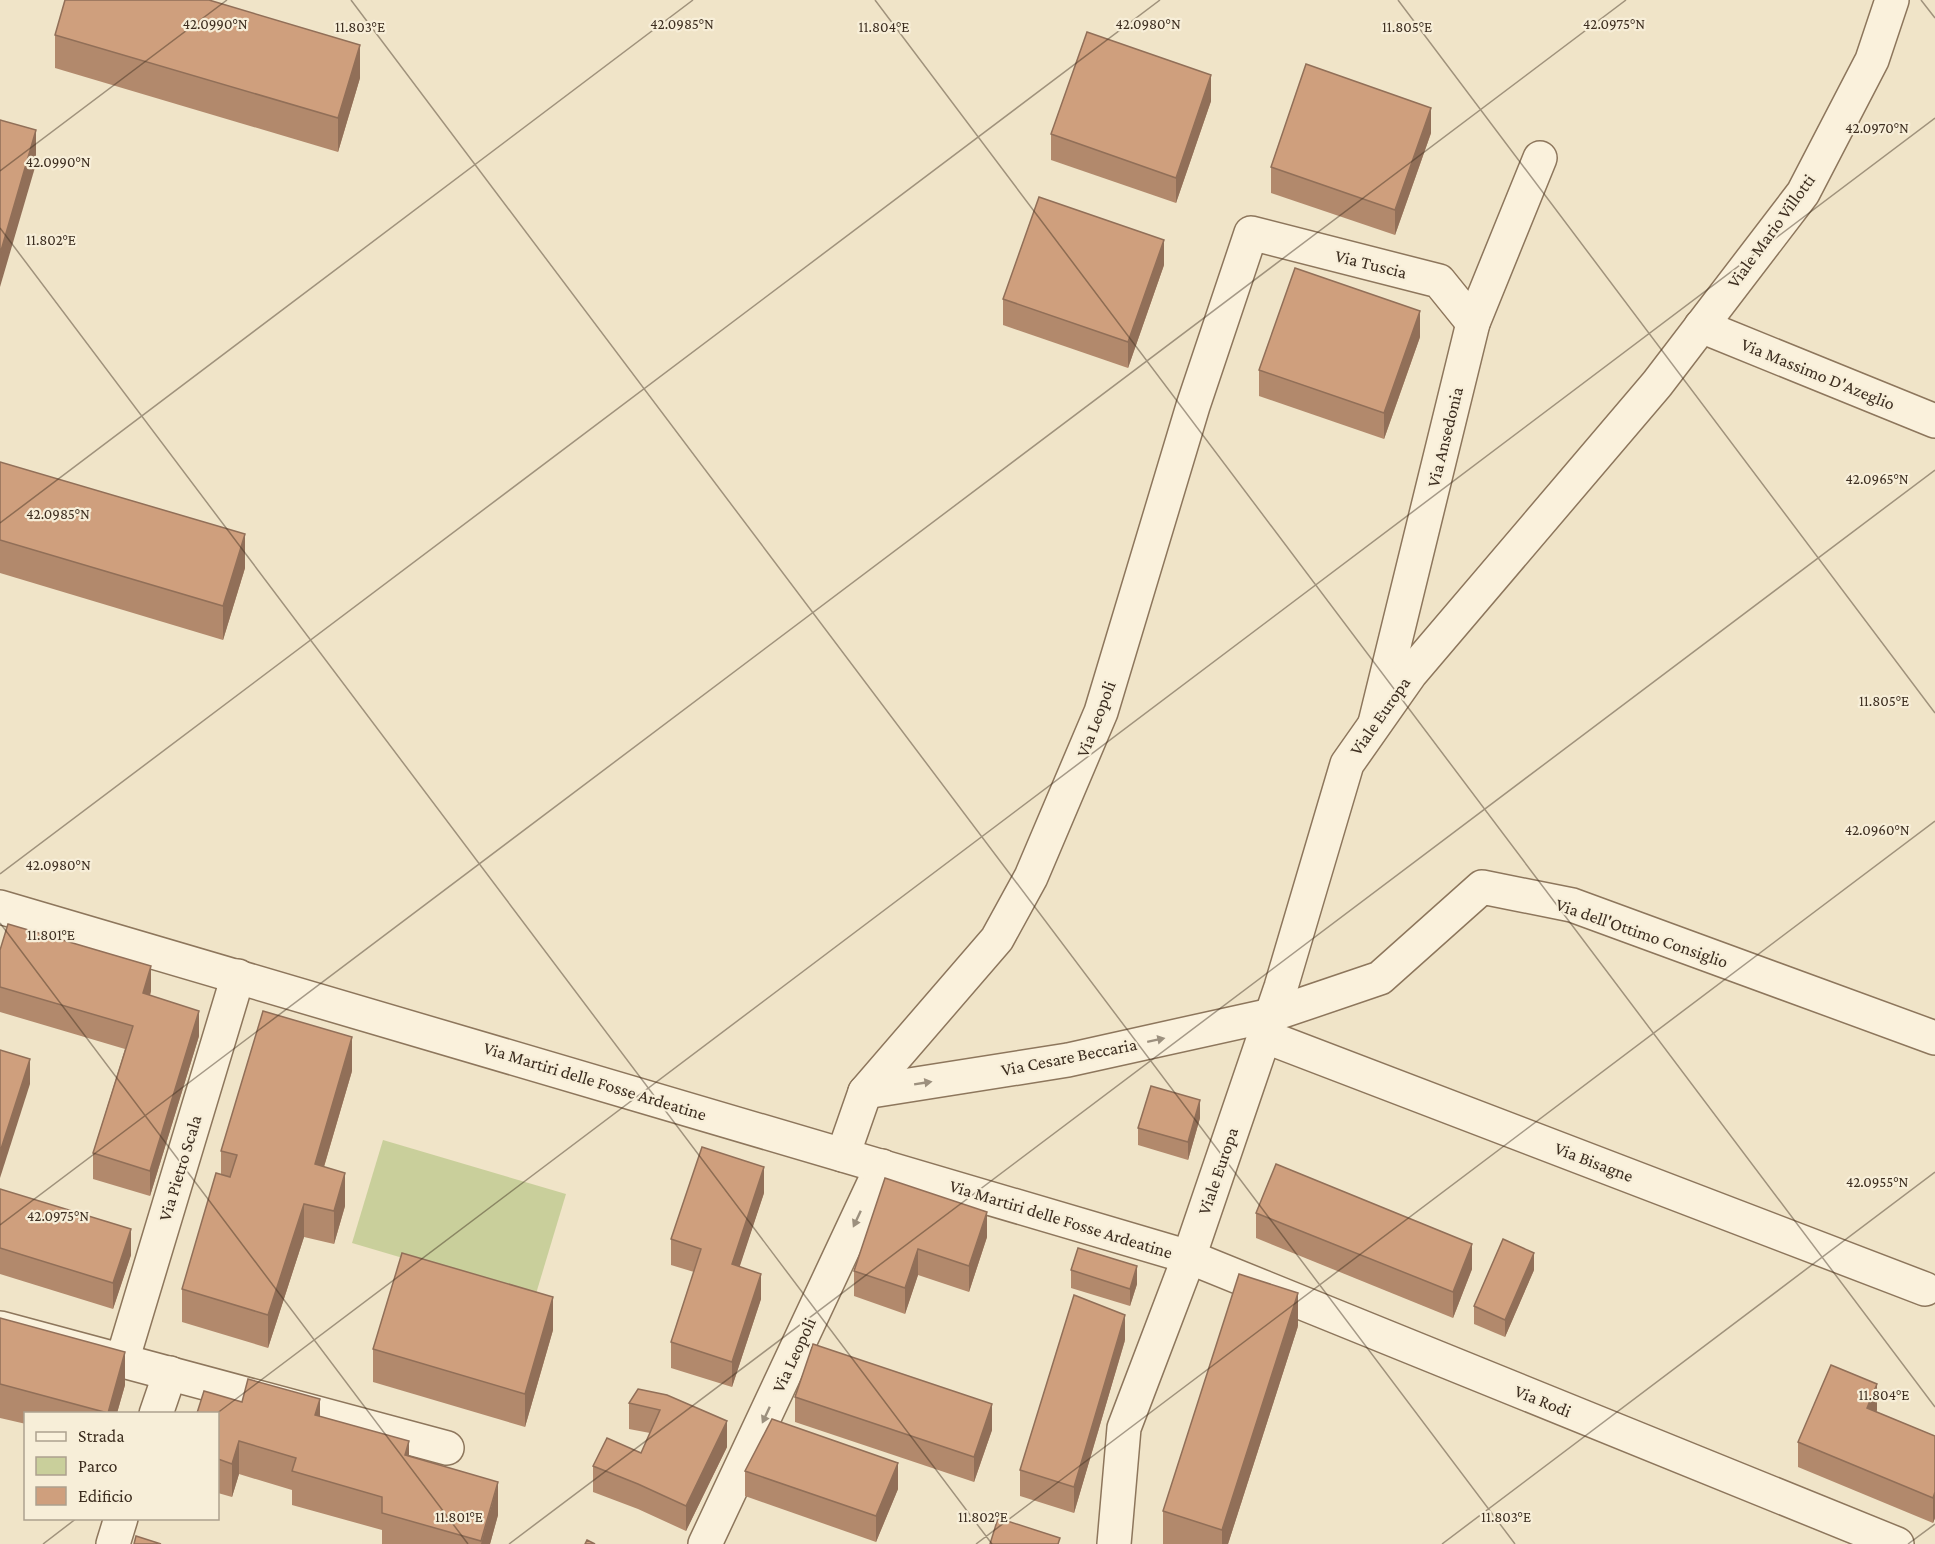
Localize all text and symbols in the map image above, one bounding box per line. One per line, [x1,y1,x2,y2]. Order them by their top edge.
text: 42.0990°N [182,16,248,32]
text: 42.0985°N [650,16,714,32]
text: 42.0980°N [1115,16,1181,32]
text: 42.0975°N [1583,16,1645,32]
text: 11.803°E [335,19,385,35]
text: 11.804°E [859,19,909,35]
text: 11.805°E [1382,19,1432,35]
text: 42.0970°N [1845,120,1909,136]
text: 42.0990°N [25,154,91,170]
street label: Viale Mario Villotti [1723,170,1819,292]
text: 11.802°E [26,232,76,248]
street label: Via Tuscia [1333,245,1409,283]
street label: Via Massimo D'Azeglio [1738,334,1898,414]
street label: Via Ansedonia [1423,385,1467,489]
text: 42.0965°N [1845,471,1909,487]
text: 42.0985°N [26,506,90,522]
street label: Viale Europa [1346,673,1414,759]
street label: Via Leopoli [1072,678,1120,760]
text: 11.805°E [1859,693,1909,709]
text: 42.0960°N [1844,822,1910,838]
text: 42.0980°N [25,857,91,873]
street label: Via dell'Ottimo Consiglio [1553,894,1731,972]
text: 11.801°E [27,927,75,943]
street label: Via Cesare Beccaria [999,1034,1139,1080]
one-way arrow [1147,1035,1165,1045]
street label: Via Martiri delle Fosse Ardeatine [481,1037,709,1125]
one-way arrow [914,1078,933,1087]
street label: Via Pietro Scala [154,1113,206,1223]
street label: Viale Europa [1194,1125,1242,1217]
street label: Via Bisagne [1552,1138,1636,1186]
text: 42.0955°N [1846,1174,1908,1190]
street label: Via Martiri delle Fosse Ardeatine [947,1175,1175,1263]
text: 42.0975°N [27,1208,89,1224]
one-way arrow [853,1211,862,1228]
street label: Via Leopoli [768,1314,820,1395]
street label: Via Rodi [1512,1381,1574,1421]
text: 11.804°E [1859,1387,1909,1403]
one-way arrow [761,1407,770,1424]
legend [24,1412,219,1520]
text: Strada [78,1426,125,1446]
text: Parco [78,1456,117,1476]
text: Edificio [78,1486,133,1506]
text: 11.801°E [435,1509,483,1525]
text: 11.802°E [958,1509,1008,1525]
text: 11.803°E [1481,1509,1531,1525]

